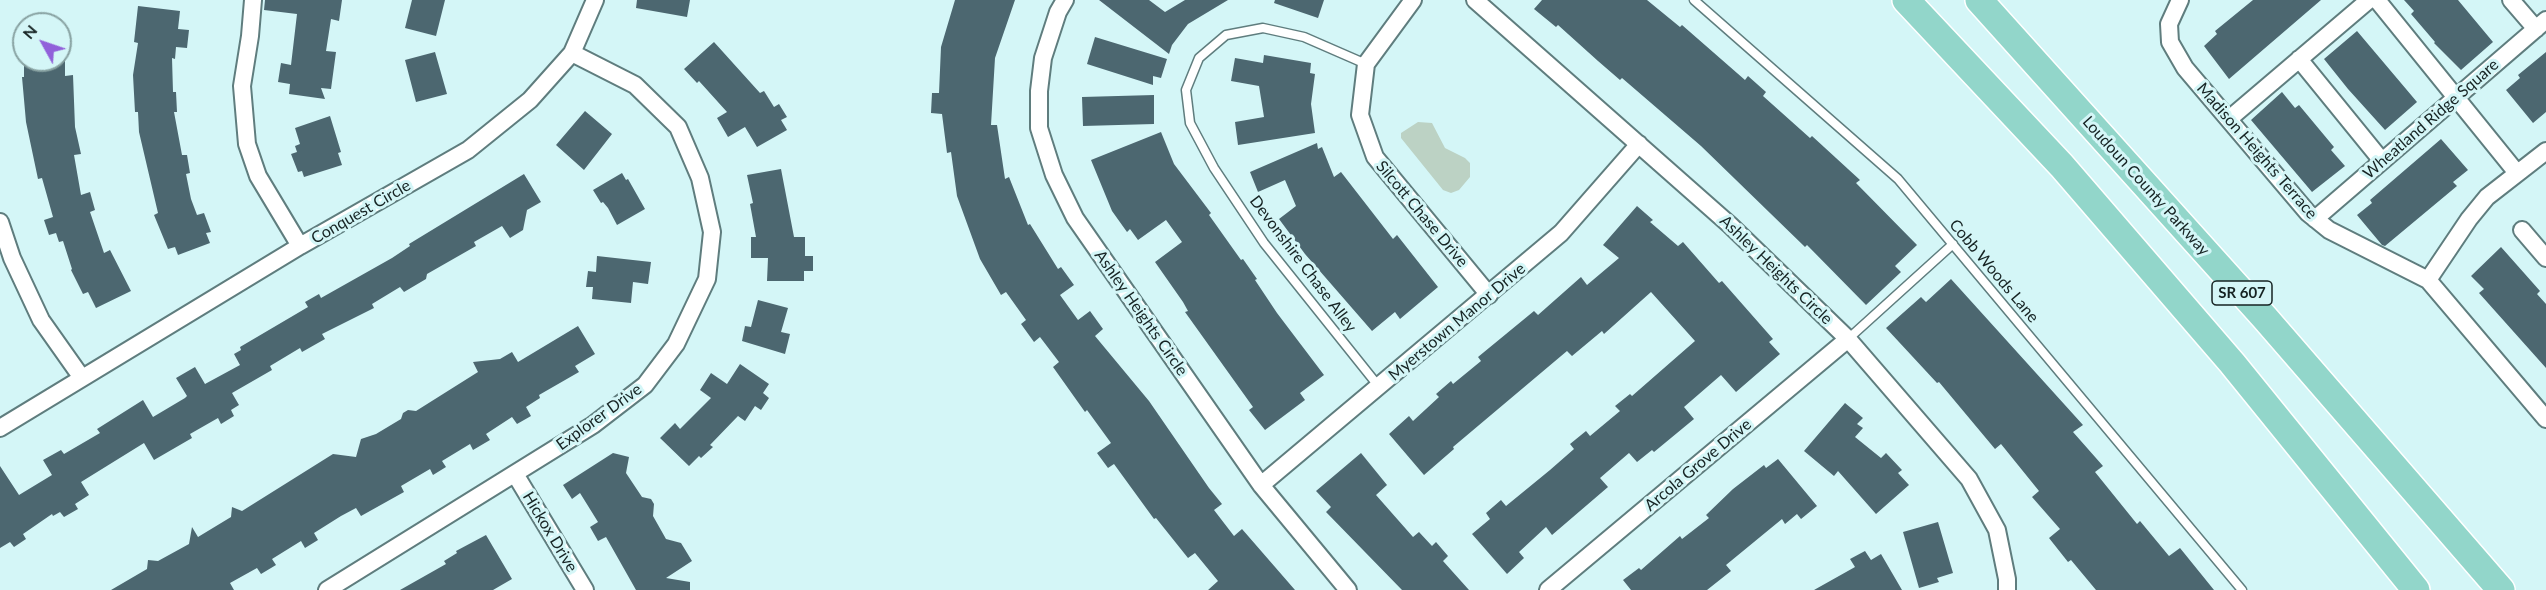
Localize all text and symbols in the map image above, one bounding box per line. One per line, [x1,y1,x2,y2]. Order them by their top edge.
north arrow [12,12,72,72]
text: N [18,21,41,42]
street label: Wheatland Ridge Square [2359,55,2503,183]
street label: Madison Heights Terrace [2193,79,2321,223]
street label: Loudoun County Parkway [2078,112,2214,260]
street label: Silcott Chase Drive [1372,157,1472,271]
street label: Conquest Circle [308,176,414,248]
street label: Devonshire Chase Alley [1245,192,1361,336]
street label: Ashley Heights Circle [1716,211,1836,329]
street label: Cobb Woods Lane [1945,215,2043,327]
street label: Ashley Heights Circle [1090,246,1192,380]
street label: Myerstown Manor Drive [1385,259,1529,385]
road number: SR 607 [2212,281,2272,305]
street label: Explorer Drive [552,380,646,454]
street label: Arcola Grove Drive [1641,415,1755,515]
street label: Hickox Drive [519,488,581,576]

